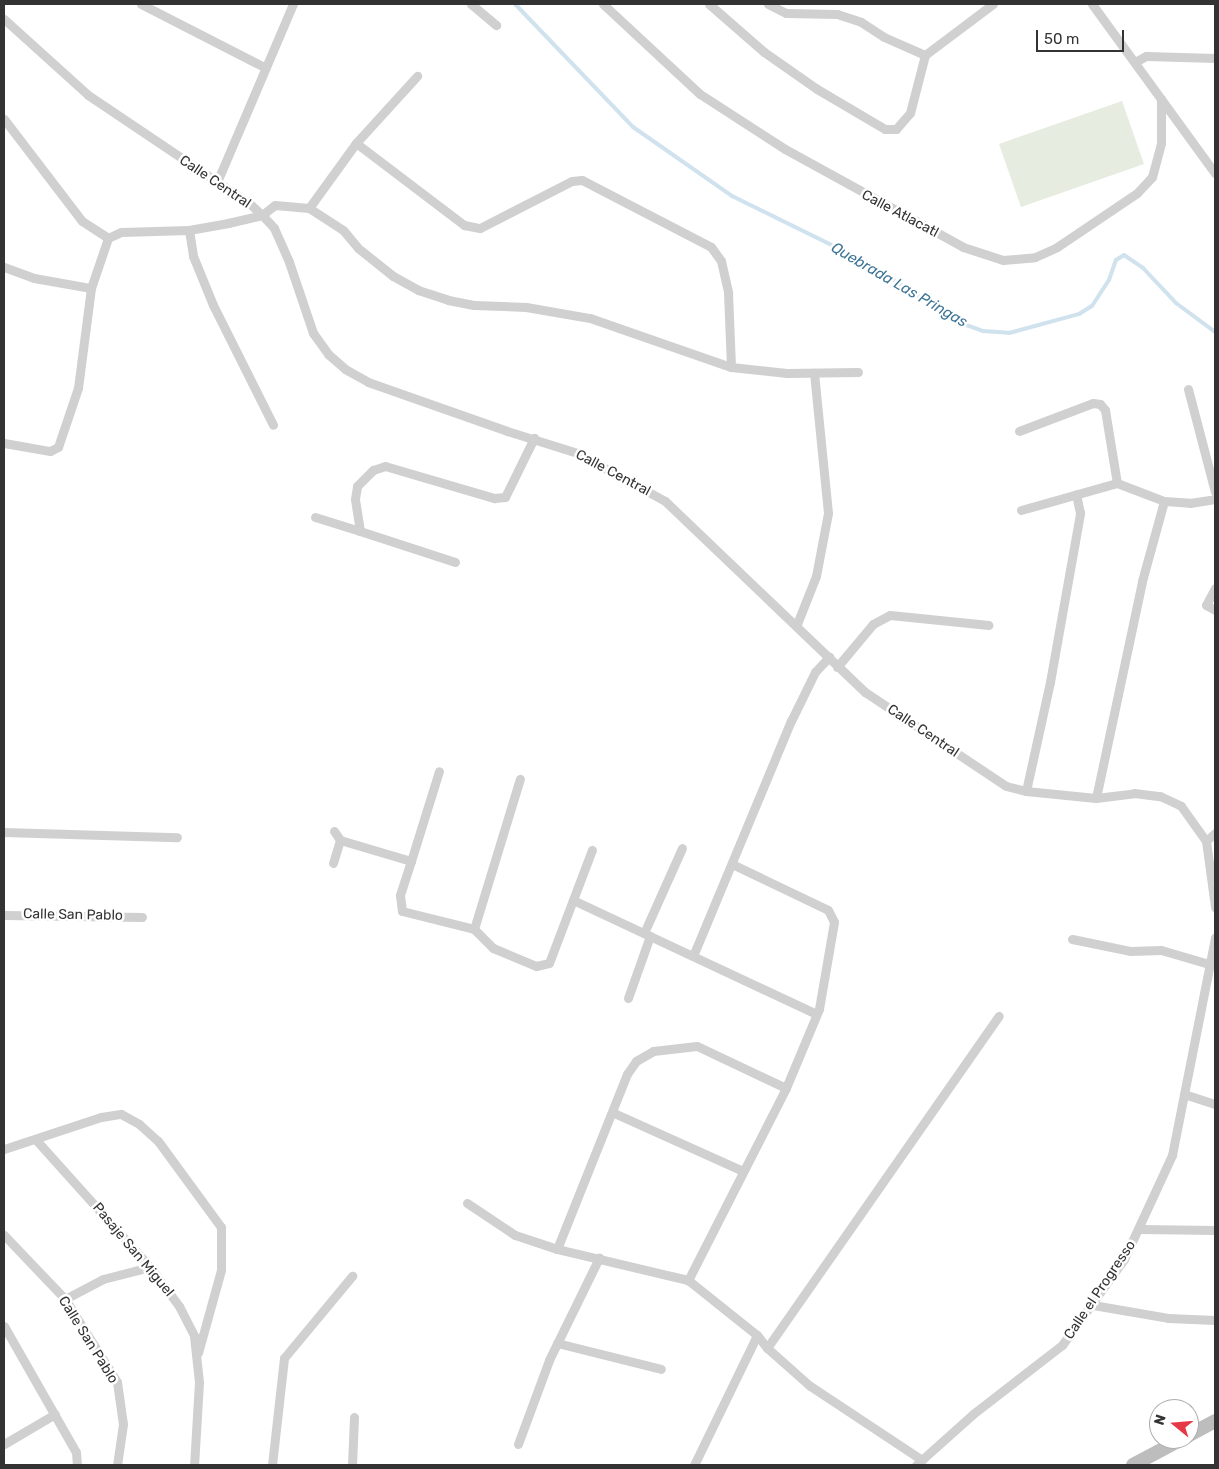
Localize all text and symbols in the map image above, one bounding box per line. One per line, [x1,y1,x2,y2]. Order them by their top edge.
scale bar [1039,20,1126,52]
text: 50 m [1044,30,1079,48]
street label: Calle Central [176,152,254,212]
street label: Calle Atlacatl [859,187,941,241]
water label: Quebrada Las Pringas [828,239,970,331]
street label: Calle Central [573,446,653,500]
street label: Calle Central [884,701,962,761]
street label: Calle San Pablo [23,906,123,924]
street label: Pasaje San Miguel [89,1200,177,1300]
street label: Calle el Progresso [1061,1237,1139,1343]
street label: Calle San Pablo [54,1293,122,1387]
north arrow [1149,1399,1199,1449]
text: N [1151,1412,1170,1427]

